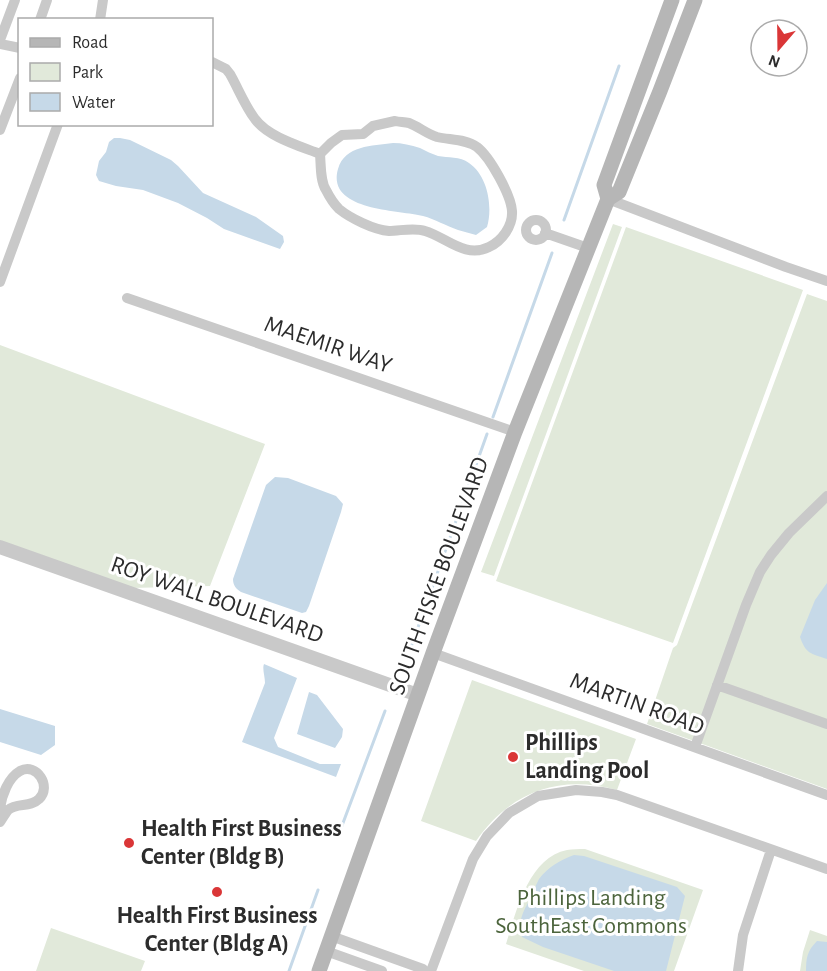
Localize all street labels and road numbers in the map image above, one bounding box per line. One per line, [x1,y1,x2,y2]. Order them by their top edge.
street label: MAEMIR WAY [261,312,395,378]
street label: SOUTH FISKE BOULEVARD [385,454,493,698]
street label: ROY WALL BOULEVARD [108,552,326,648]
street label: MARTIN ROAD [567,669,707,739]

